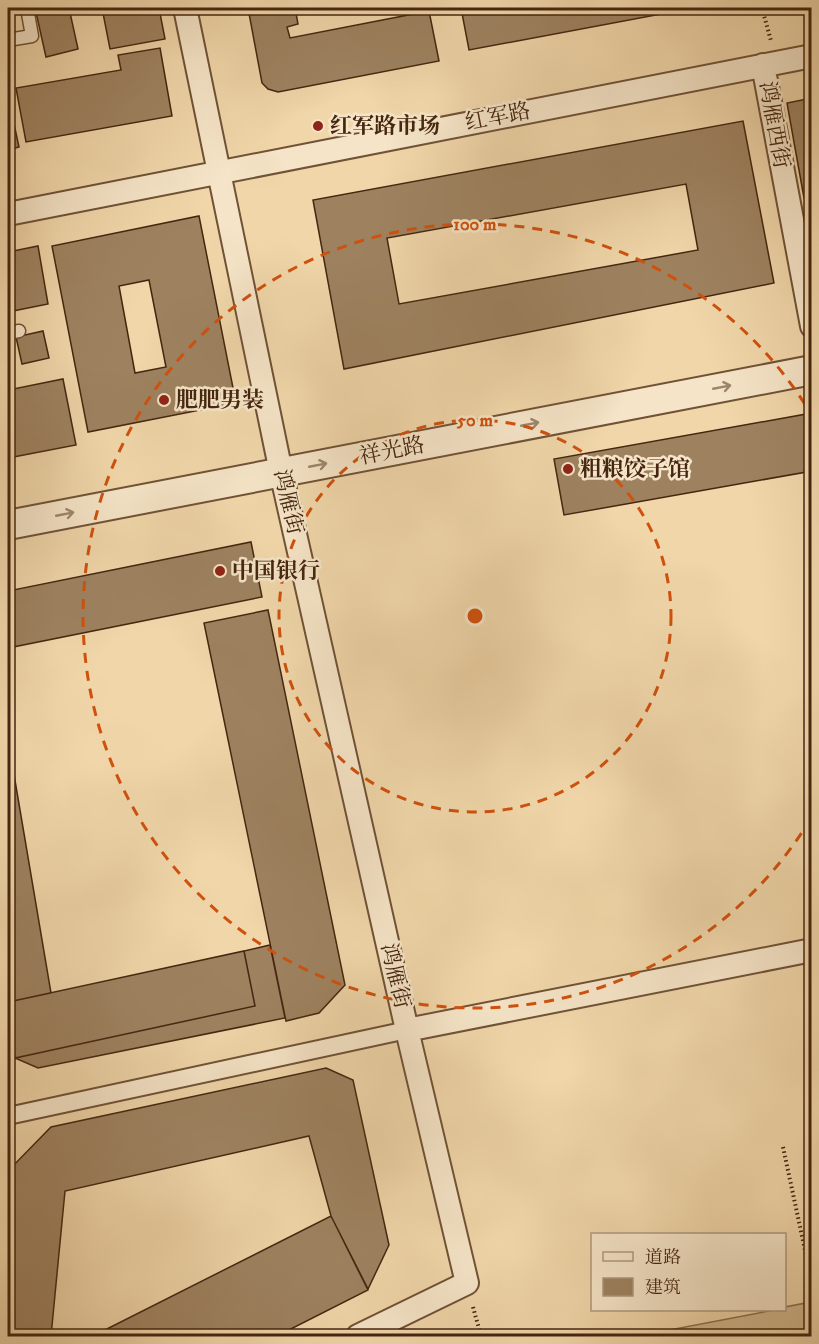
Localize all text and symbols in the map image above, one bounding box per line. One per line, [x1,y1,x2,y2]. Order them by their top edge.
street label: 鸿雁西街 [753,79,795,171]
street label: 红军路 [463,97,533,137]
place label: 红军路市场 [330,113,440,140]
marker: 红军路市场 [311,119,325,133]
text: 100 m [453,214,497,236]
one-way arrow [711,381,731,392]
place label: 肥肥男装 [176,387,264,414]
marker: 肥肥男装 [157,393,171,407]
text: 50 m [456,410,493,432]
one-way arrow [520,418,540,429]
street label: 祥光路 [357,431,427,471]
place label: 粗粮饺子馆 [580,456,690,483]
one-way arrow [308,459,328,470]
marker: 粗粮饺子馆 [561,462,575,476]
street label: 鸿雁街 [267,467,309,537]
one-way arrow [55,508,74,519]
place label: 中国银行 [232,558,320,585]
marker: 中国银行 [213,564,227,578]
centre of rings [465,606,485,626]
street label: 鸿雁街 [374,941,416,1011]
legend [591,1233,786,1311]
text: 道路 [645,1247,681,1269]
text: 建筑 [645,1277,681,1299]

